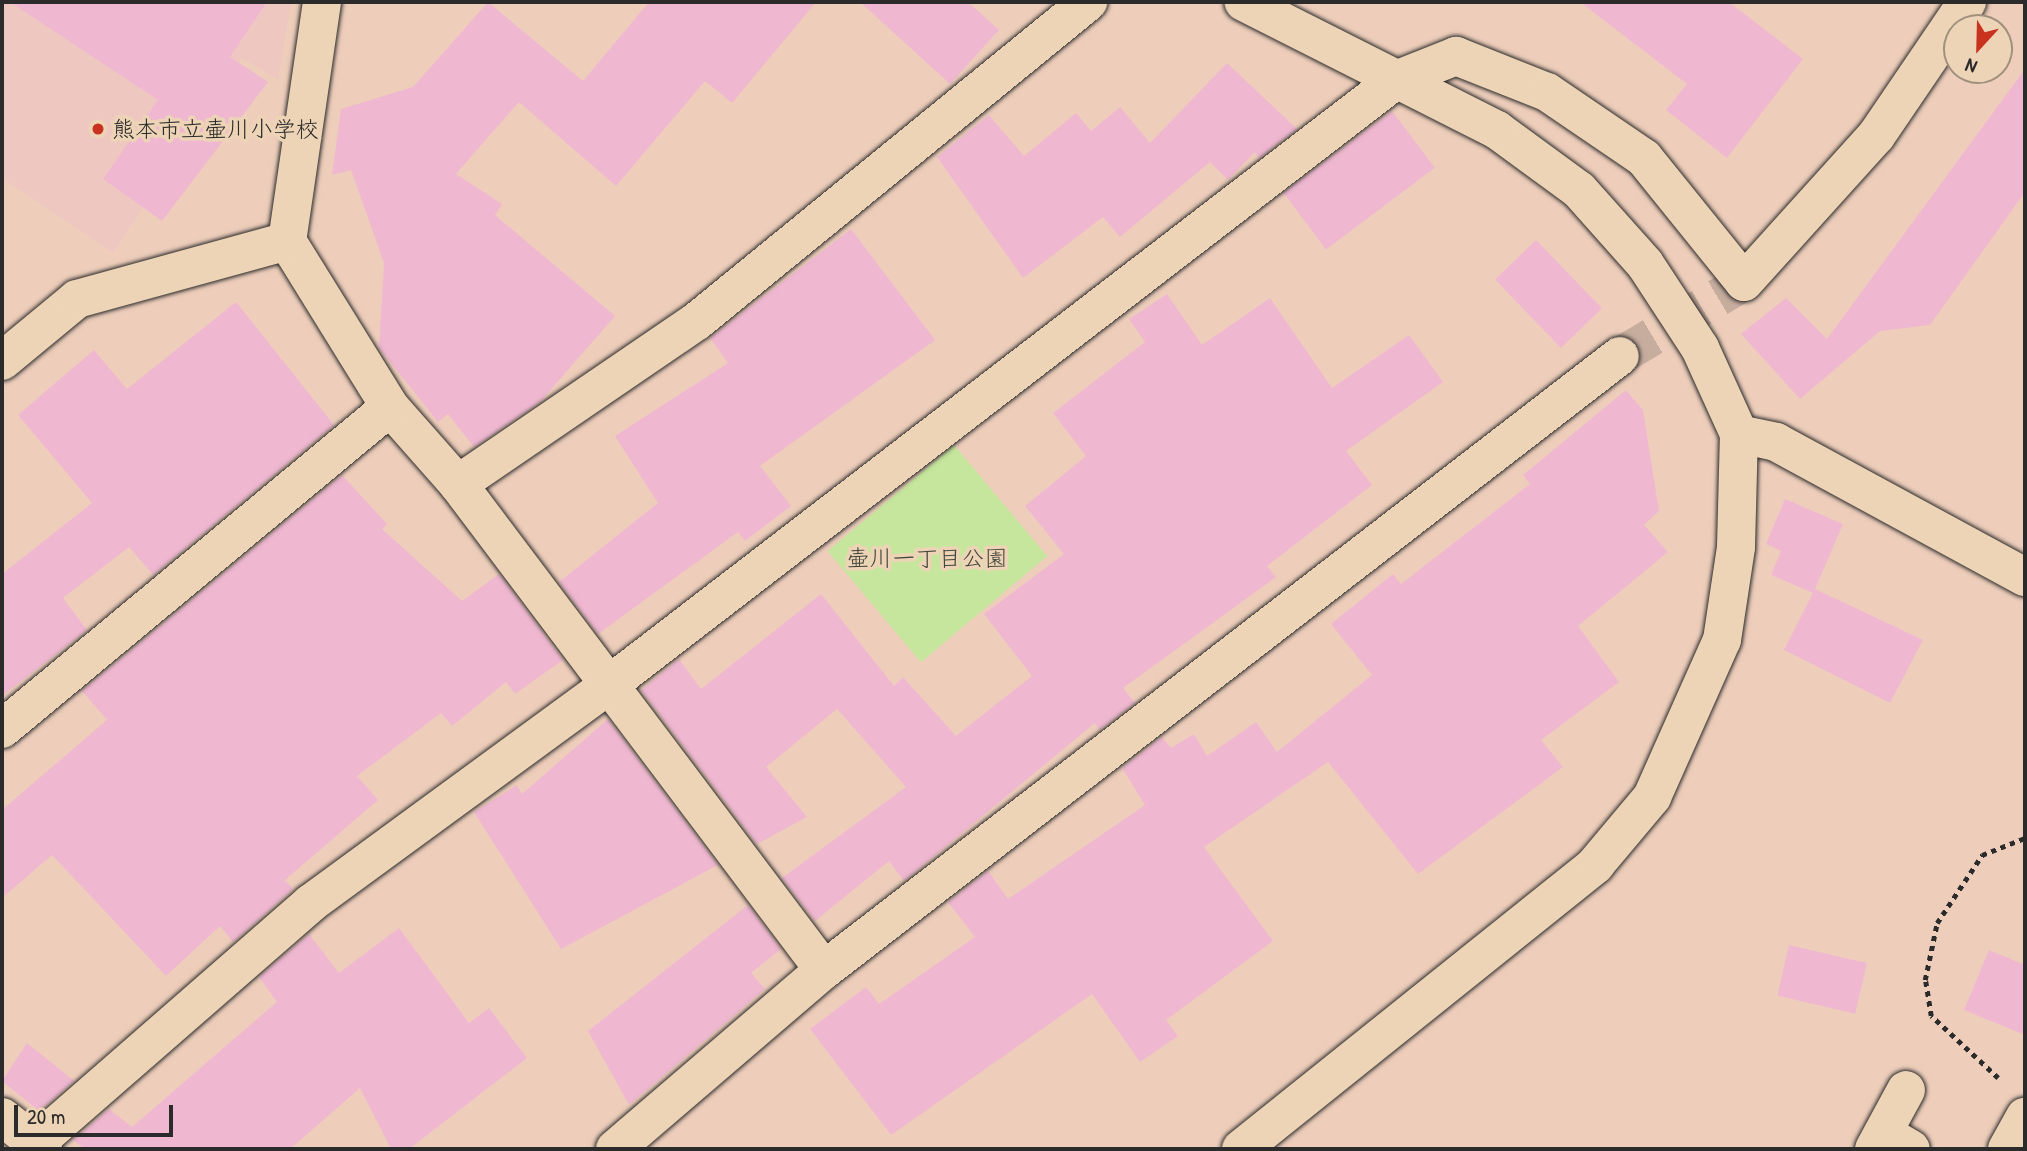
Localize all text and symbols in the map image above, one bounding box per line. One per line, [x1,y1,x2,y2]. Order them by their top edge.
north arrow [1943,14,2013,84]
text: N [1961,53,1980,81]
place label: 熊本市立壷川小学校 [112,115,319,143]
marker: 熊本市立壷川小学校 [90,121,106,137]
park label: 壷川一丁目公園 [847,544,1007,572]
scale bar [18,1092,177,1136]
text: 20 m [27,1102,65,1131]

